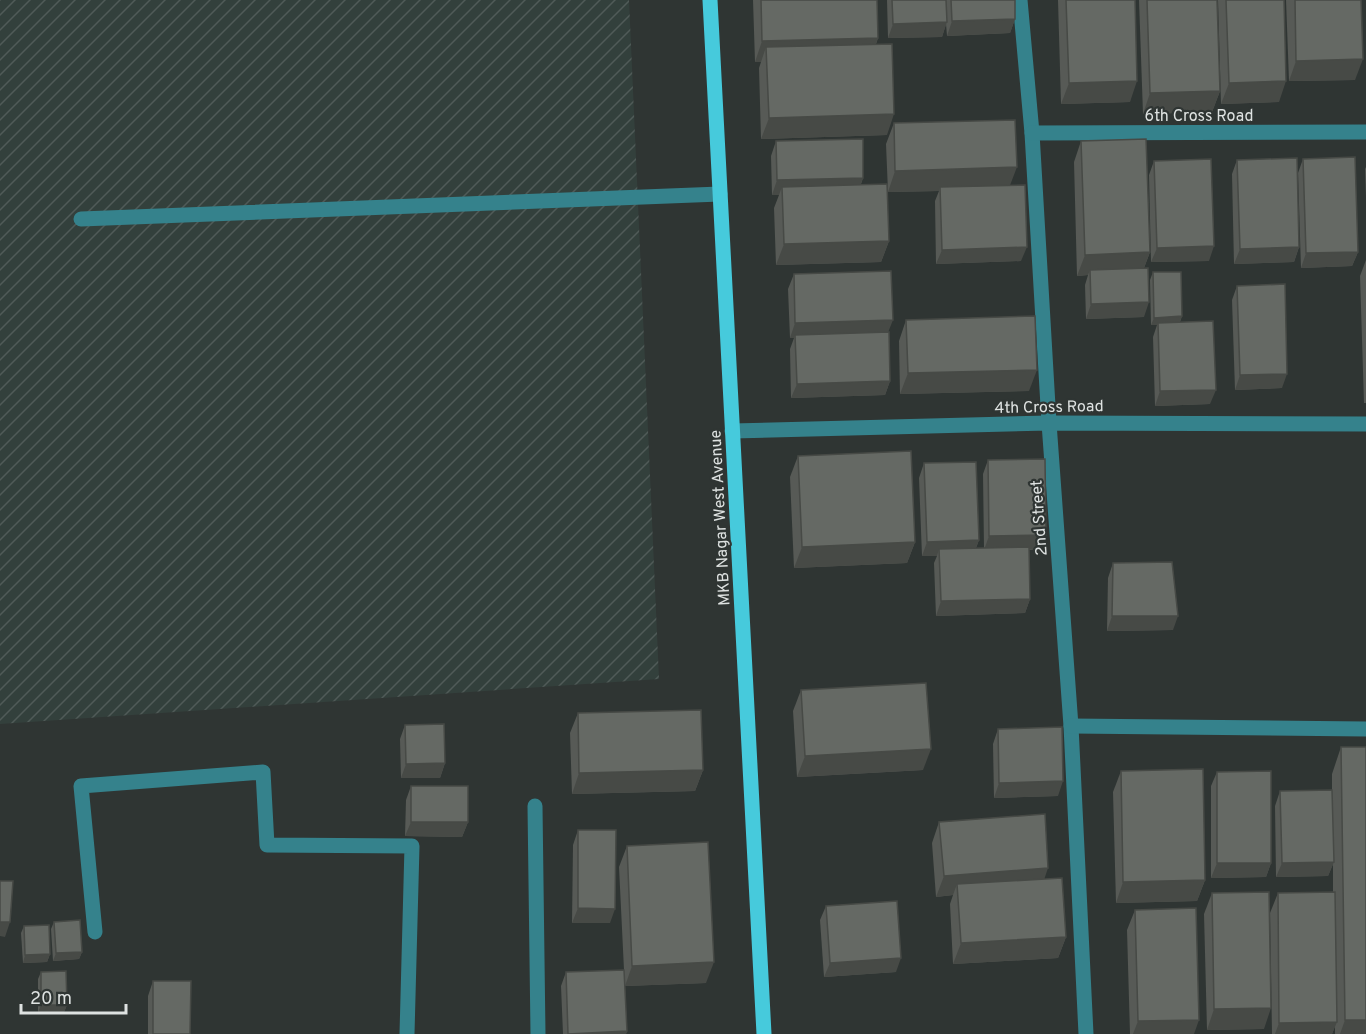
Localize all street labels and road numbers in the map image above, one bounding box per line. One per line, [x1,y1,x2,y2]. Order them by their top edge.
street label: 6th Cross Road [1145,107,1253,127]
street label: 4th Cross Road [994,397,1104,419]
street label: MKB Nagar West Avenue [706,429,736,606]
street label: 2nd Street [1027,479,1053,556]

